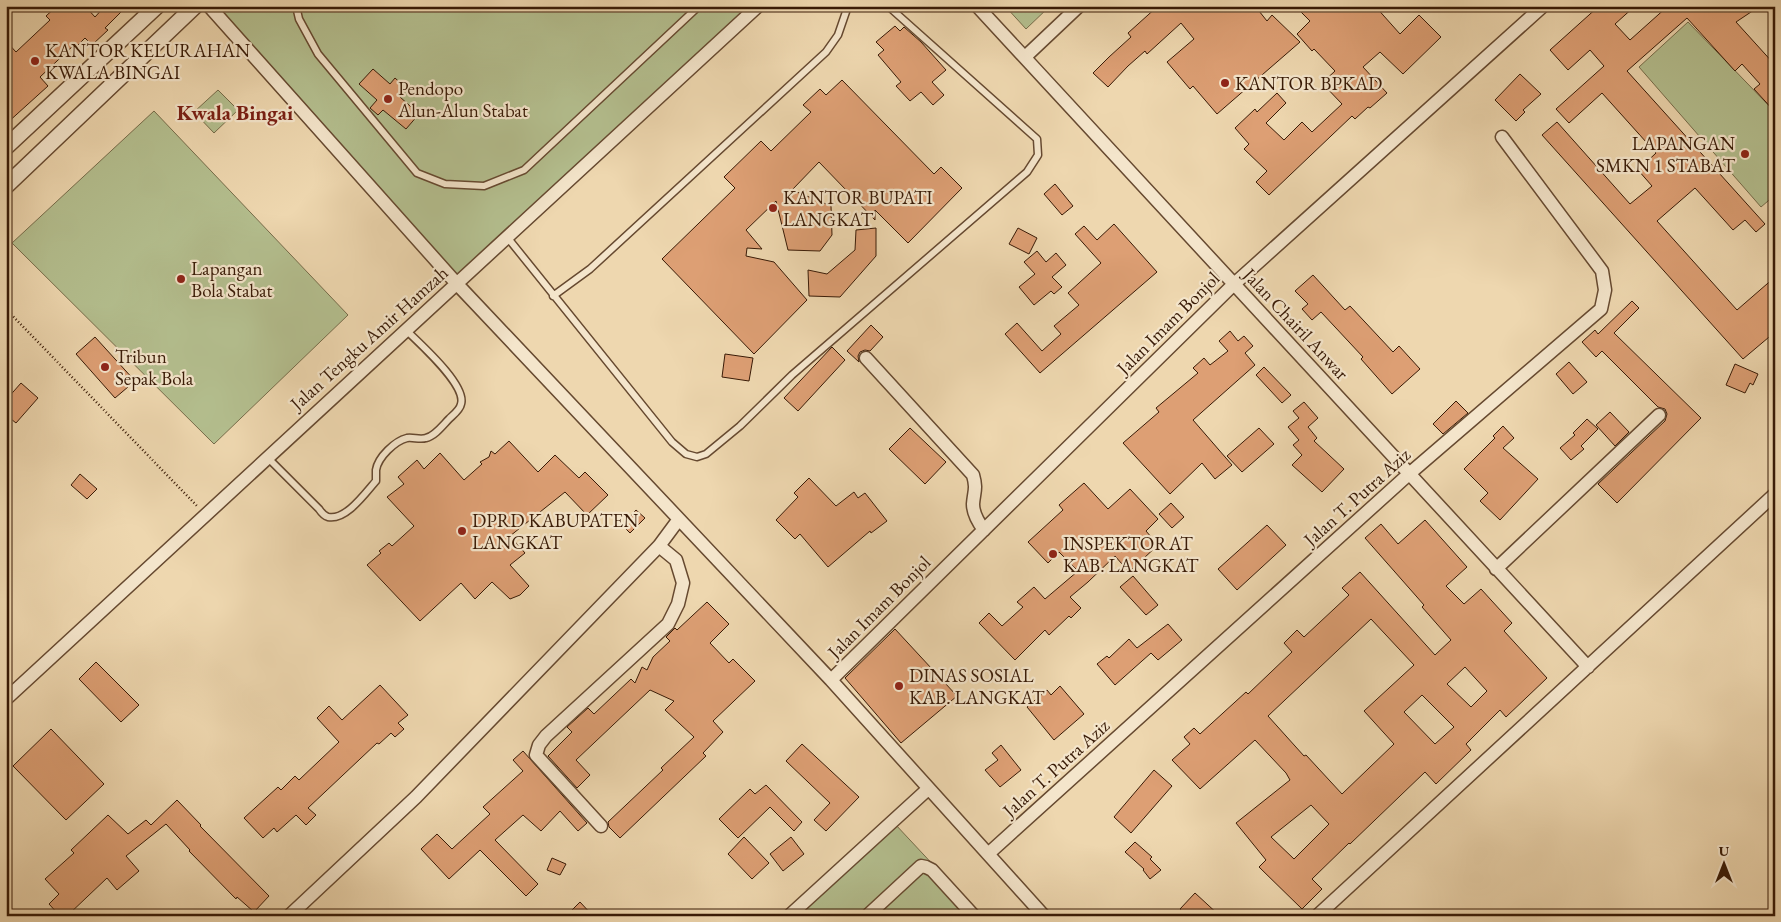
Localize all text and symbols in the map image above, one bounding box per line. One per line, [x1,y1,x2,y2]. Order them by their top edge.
place label: KANTOR KELURAHAN KWALA BINGAI [45,38,250,85]
marker: KANTOR KELURAHAN KWALA BINGAI [29,55,41,67]
place label: KANTOR BPKAD [1235,71,1382,96]
place label: Pendopo Alun-Alun Stabat [397,76,528,123]
marker: KANTOR BPKAD [1219,77,1231,89]
marker: Pendopo Alun-Alun Stabat [382,93,394,105]
district label: Kwala Bingai [177,99,293,126]
place label: LAPANGAN SMKN 1 STABAT [1596,131,1735,178]
marker: LAPANGAN SMKN 1 STABAT [1739,148,1751,160]
place label: KANTOR BUPATI LANGKAT [783,185,933,232]
marker: KANTOR BUPATI LANGKAT [767,202,779,214]
place label: Lapangan Bola Stabat [191,256,273,303]
street label: Jalan Tengku Amir Hamzah [283,260,453,417]
street label: Jalan Chairil Anwar [1236,261,1355,386]
street label: Jalan Imam Bonjol [1110,266,1225,381]
marker: Lapangan Bola Stabat [175,273,187,285]
place label: Tribun Sepak Bola [115,344,194,391]
marker: Tribun Sepak Bola [99,361,111,373]
street label: Jalan T. Putra Aziz [1297,442,1416,553]
place label: DPRD KABUPATEN LANGKAT [472,508,638,555]
marker: DPRD KABUPATEN LANGKAT [456,525,468,537]
place label: INSPEKTORAT KAB. LANGKAT [1063,531,1199,578]
marker: INSPEKTORAT KAB. LANGKAT [1047,548,1059,560]
street label: Jalan Imam Bonjol [821,550,936,665]
place label: DINAS SOSIAL KAB. LANGKAT [909,663,1045,710]
marker: DINAS SOSIAL KAB. LANGKAT [893,680,905,692]
street label: Jalan T. Putra Aziz [996,713,1115,824]
north arrow [1698,840,1748,890]
text: U [1719,842,1730,860]

